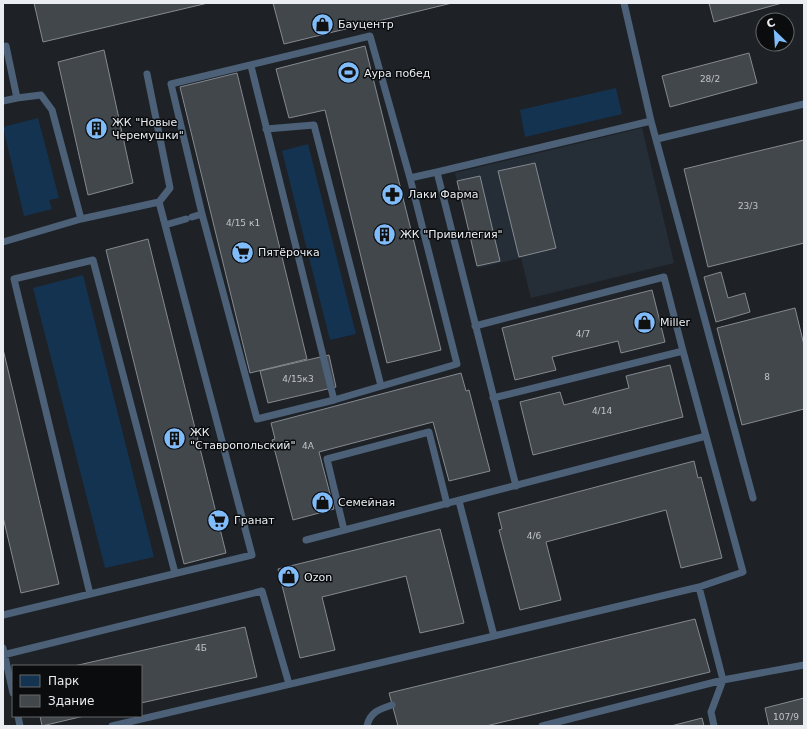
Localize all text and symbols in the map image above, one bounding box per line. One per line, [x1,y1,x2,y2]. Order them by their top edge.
shop icon: Бауцентр [310,11,336,37]
north arrow [755,12,795,52]
text: С [765,16,777,31]
place label: Бауцентр [338,18,394,31]
sports icon: Аура побед [336,60,362,86]
place label: Аура побед [364,67,431,80]
house number: 28/2 [700,74,720,84]
building icon: ЖК "Новые Черемушки" [84,115,110,141]
place label: ЖК "Новые Черемушки" [112,116,184,142]
pharmacy icon: Лаки Фарма [380,181,406,207]
place label: Лаки Фарма [408,188,479,201]
house number: 23/3 [738,201,758,211]
house number: 4/15 к1 [226,218,260,228]
building icon: ЖК "Привилегия" [371,221,397,247]
place label: ЖК "Привилегия" [400,228,503,241]
supermarket icon: Пятёрочка [229,239,255,265]
place label: Пятёрочка [258,246,320,259]
shop icon: Miller [631,309,657,335]
place label: Miller [660,316,690,329]
house number: 4/7 [576,329,590,339]
house number: 8 [764,372,770,382]
house number: 4/15к3 [282,374,314,384]
house number: 4/14 [592,406,612,416]
building icon: ЖК "Ставропольский" [162,425,188,451]
place label: ЖК "Ставропольский" [190,426,296,452]
house number: 4А [302,441,315,451]
shop icon: Семейная [309,489,335,515]
place label: Семейная [338,496,395,509]
supermarket icon: Гранат [206,507,232,533]
place label: Гранат [234,514,275,527]
house number: 4/6 [527,531,542,541]
shop icon: Ozon [275,564,301,590]
place label: Ozon [304,571,332,584]
house number: 4Б [195,643,207,653]
legend [12,665,142,717]
text: Парк [48,674,79,688]
text: Здание [48,694,94,708]
house number: 107/9 [773,712,799,722]

